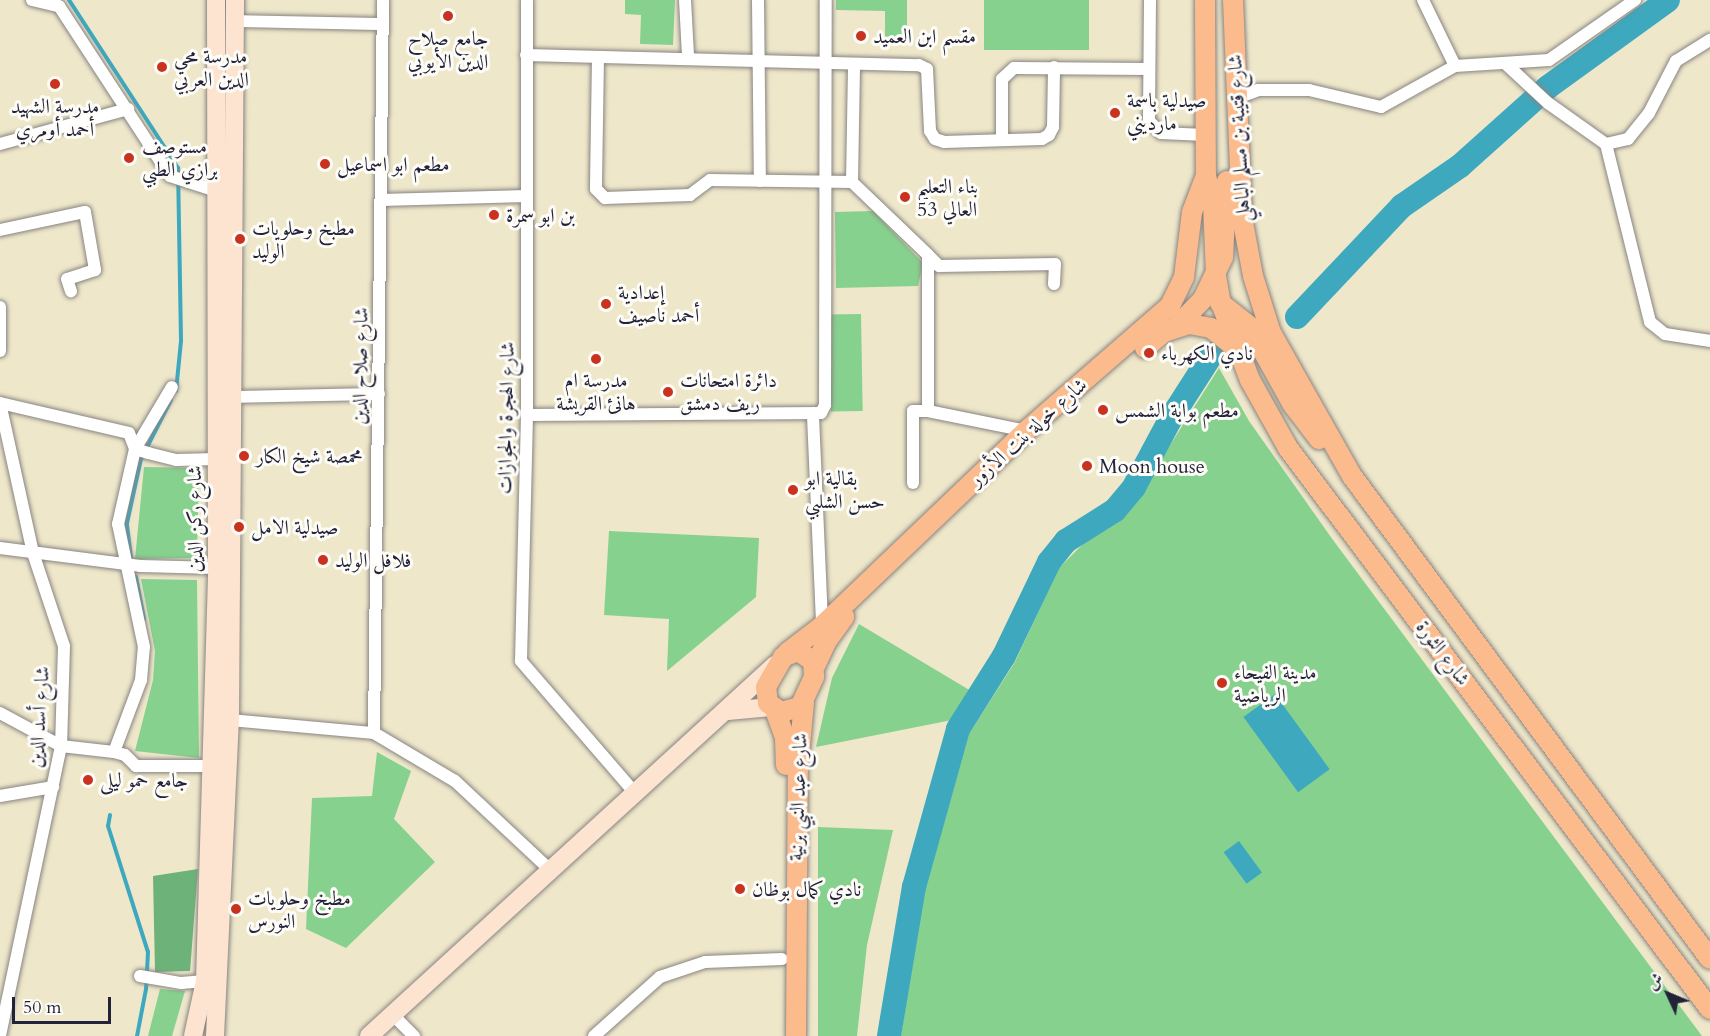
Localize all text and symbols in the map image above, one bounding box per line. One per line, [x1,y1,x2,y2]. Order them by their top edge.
marker: جامع صلاح الدين الأيوبي [441,9,455,23]
place label: مقسم ابن العميد [873,24,976,48]
place label: جامع صلاح الدين الأيوبي [408,26,488,73]
marker: مقسم ابن العميد [854,29,868,43]
place label: مدرسة محي الدين العربي [174,44,249,91]
street label: شارع قتيبة بن مسلم الباهلي [1223,54,1255,222]
marker: مدرسة محي الدين العربي [155,60,169,74]
marker: مدرسة الشهيد أحمد أومري [48,77,62,91]
place label: صيدلية باسمة مارديني [1127,89,1207,136]
place label: مدرسة الشهيد أحمد أومري [11,94,99,141]
marker: صيدلية باسمة مارديني [1108,106,1122,120]
place label: مستوصف برازي الطبي [142,134,218,181]
marker: مستوصف برازي الطبي [120,149,138,167]
place label: مطعم ابو اسماعيل [337,152,450,176]
marker: مطعم ابو اسماعيل [318,157,332,171]
place label: بناء التعليم العالي 53 [917,174,978,221]
marker: بناء التعليم العالي 53 [898,190,912,204]
place label: بن ابو سمرة [506,203,575,227]
marker: بن ابو سمرة [487,208,501,222]
place label: مطبخ وحلويات الوليد [252,216,355,263]
marker: مطبخ وحلويات الوليد [233,232,247,246]
place label: إعدادية أحمد ناصيف [618,280,699,327]
marker: إعدادية أحمد ناصيف [599,297,613,311]
street label: شارع صلاح الدين [347,307,373,425]
place label: نادي الكهرباء [1161,341,1253,365]
street label: شارع الهجرة والجوازات [493,342,519,494]
marker: نادي الكهرباء [1142,346,1156,360]
marker: مدرسة ام هانئ القريشة [589,352,603,366]
place label: دائرة امتحانات ريف دمشق [680,368,777,415]
place label: مدرسة ام هانئ القريشة [556,369,636,416]
street label: شارع خولة بنت الأزور [964,373,1092,491]
marker: دائرة امتحانات ريف دمشق [661,385,675,399]
place label: مطعم بوابة الشمس [1115,398,1239,422]
marker: مطعم بوابة الشمس [1096,403,1110,417]
place label: محمصة شيخ الكار [256,444,363,468]
marker: محمصة شيخ الكار [237,449,251,463]
place label: Moon house [1099,454,1205,478]
marker: Moon house [1080,459,1094,473]
street label: شارع ركن الدين [182,465,206,573]
place label: بقالية ابو حسن الشلبي [805,466,885,513]
marker: بقالية ابو حسن الشلبي [786,483,800,497]
place label: صيدلية الامل [251,515,338,539]
marker: صيدلية الامل [232,520,246,534]
place label: فلافل الوليد [335,548,411,572]
marker: فلافل الوليد [316,553,330,567]
street label: شارع الثورة [1411,616,1475,690]
place label: مدينة الفيحاء الرياضية [1234,660,1317,707]
street label: شارع أسد الدين [23,665,55,769]
marker: مدينة الفيحاء الرياضية [1215,676,1229,690]
street label: شارع عبد النبي برنية [784,733,812,861]
place label: جامع حمو ليلى [100,768,188,792]
marker: جامع حمو ليلى [81,773,95,787]
place label: نادي كمال بوظان [752,877,861,901]
marker: نادي كمال بوظان [733,882,747,896]
place label: مطبخ وحلويات النورس [248,886,351,933]
marker: مطبخ وحلويات النورس [229,902,243,916]
north arrow [1638,964,1698,1024]
text: ش [1642,968,1668,995]
scale bar [15,985,114,1023]
text: 50 m [23,995,62,1020]

